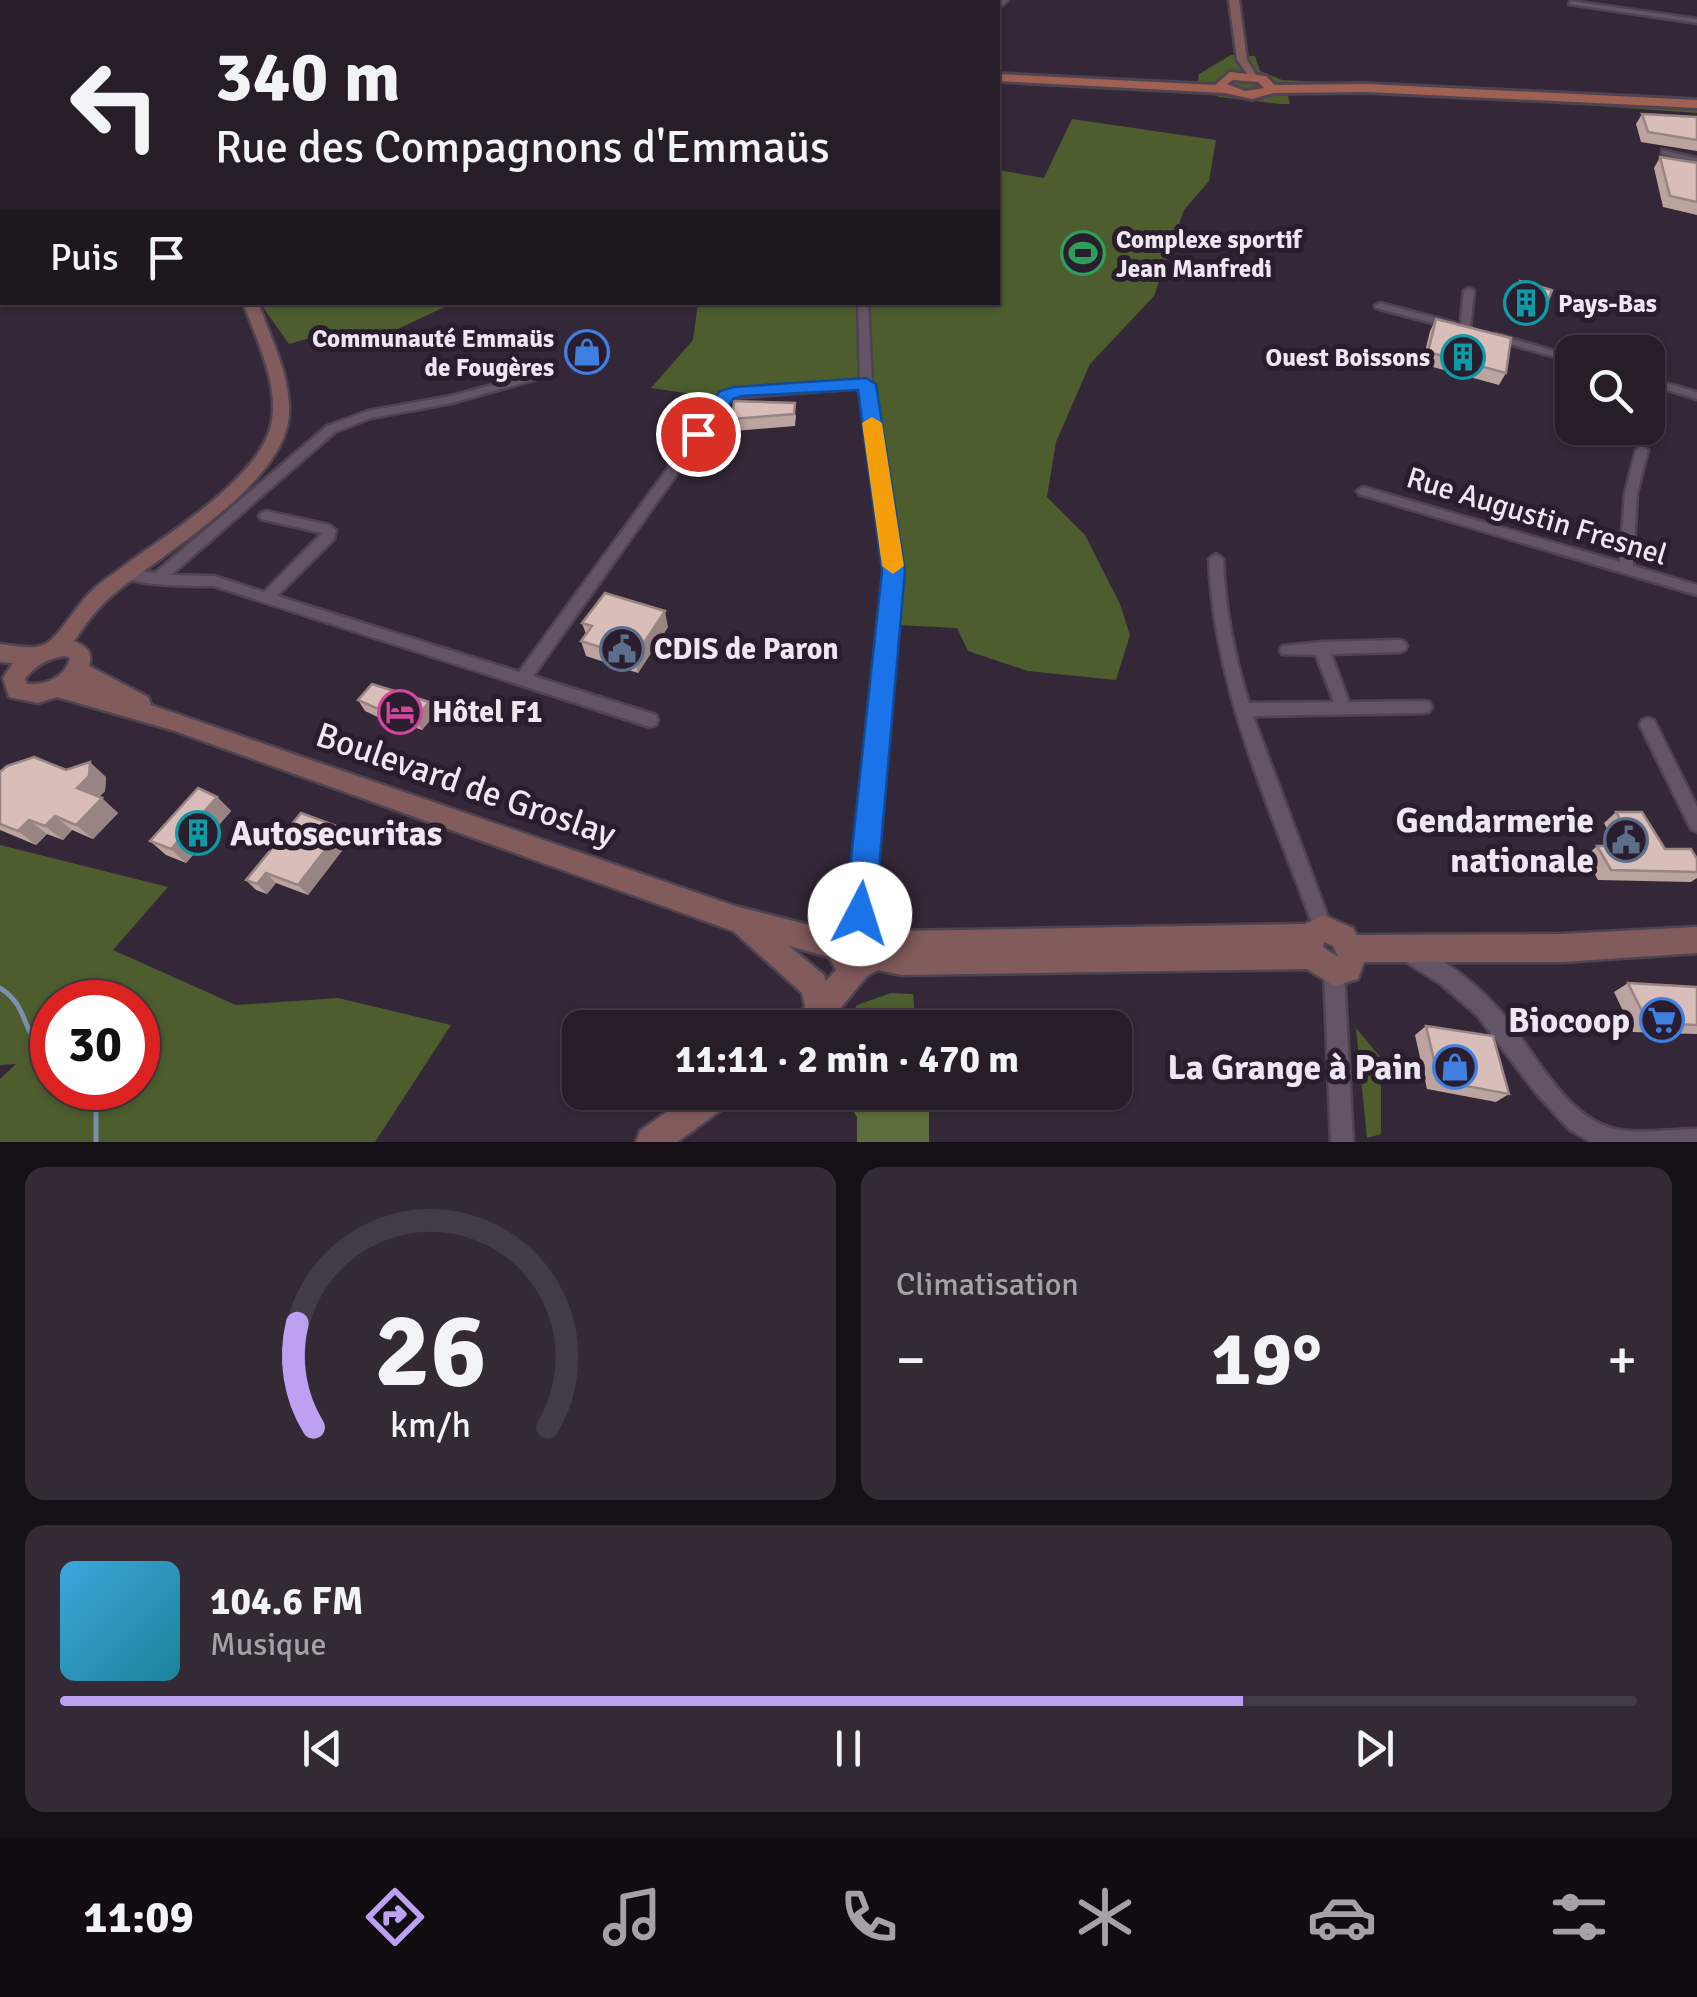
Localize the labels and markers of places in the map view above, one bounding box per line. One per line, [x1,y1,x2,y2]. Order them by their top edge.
place label: Complexe sportif Jean Manfredi [1116,224,1304,284]
sports icon: Complexe sportif Jean Manfredi [1060,230,1106,276]
building icon: Pays-Bas [1503,280,1549,326]
place label: Pays-Bas [1558,288,1657,319]
place label: Communauté Emmaüs de Fougères [312,323,554,383]
shop icon: Communauté Emmaüs de Fougères [564,329,610,375]
building icon: Ouest Boissons [1440,334,1486,380]
place label: Ouest Boissons [1266,342,1430,373]
pin [656,392,741,477]
public building icon: CDIS de Paron [599,626,645,672]
place label: CDIS de Paron [654,631,839,668]
hotel icon: Hôtel F1 [377,689,423,735]
place label: Hôtel F1 [432,694,542,731]
place label: Gendarmerie nationale [1396,799,1594,882]
building icon: Autosecuritas [175,810,221,856]
place label: Autosecuritas [230,812,442,855]
public building icon: Gendarmerie nationale [1603,817,1649,863]
supermarket icon: Biocoop [1639,997,1685,1043]
place label: Biocoop [1508,999,1630,1042]
shop icon: La Grange à Pain [1432,1044,1478,1090]
place label: La Grange à Pain [1167,1046,1422,1089]

